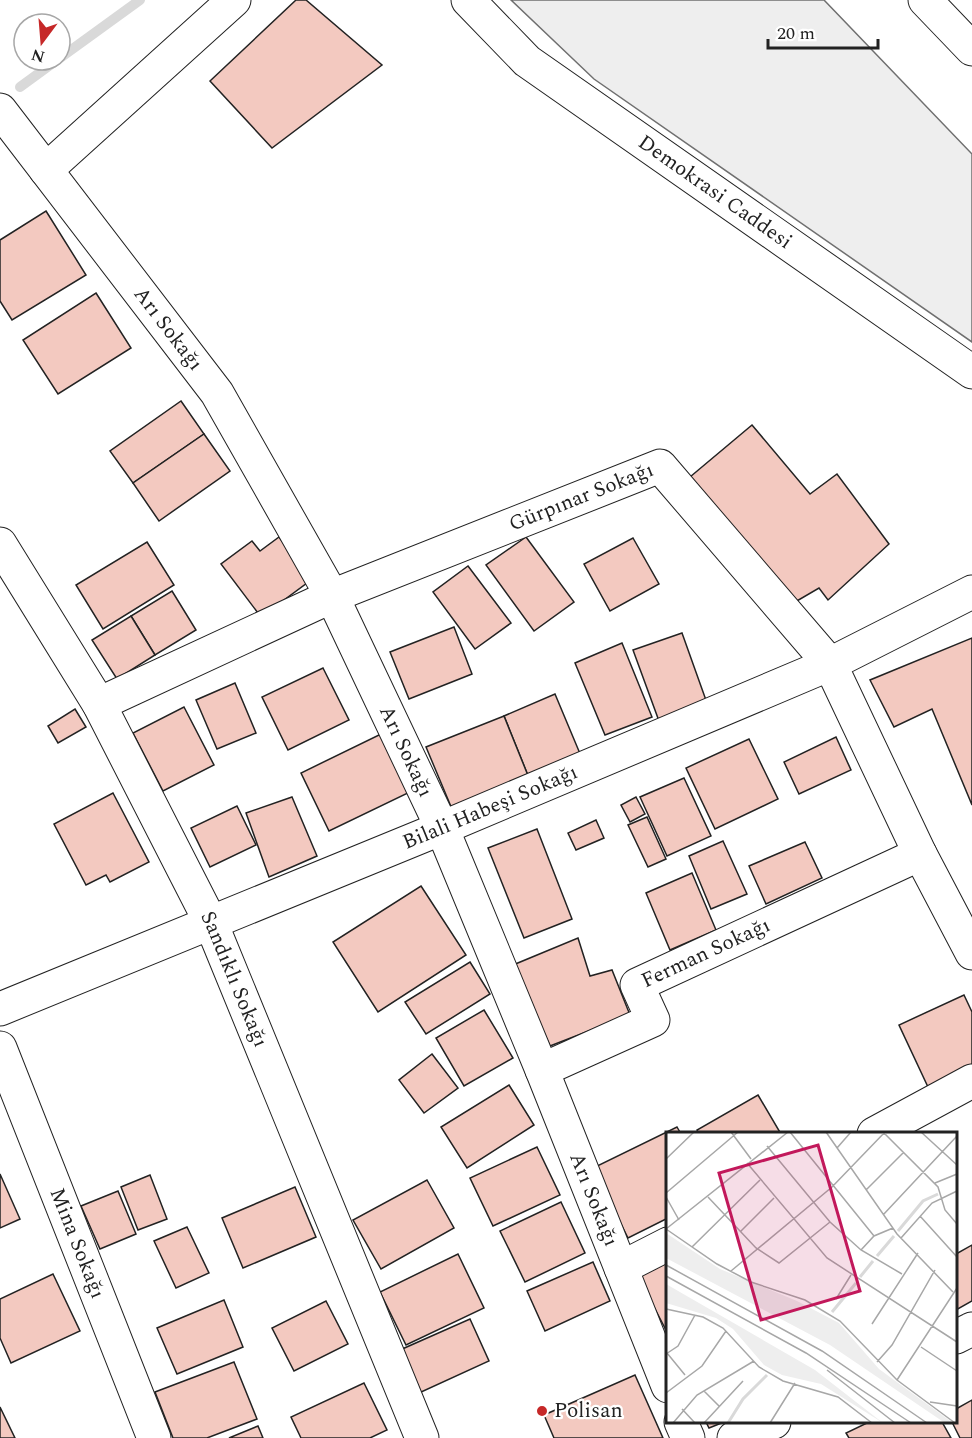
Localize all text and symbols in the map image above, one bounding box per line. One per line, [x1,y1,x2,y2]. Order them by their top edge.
north arrow [12,12,72,72]
scale bar [768,12,878,50]
text: 20 m [777,20,815,47]
text: N [29,42,48,69]
street label: Demokrasi Caddesi [631,127,799,258]
street label: Arı Sokağı [125,280,211,378]
street label: Gürpınar Sokağı [504,454,658,540]
street label: Arı Sokağı [370,700,441,803]
street label: Bilali Habeşi Sokağı [398,756,583,858]
street label: Sandıklı Sokağı [192,906,276,1052]
street label: Ferman Sokağı [636,909,776,997]
inset map [666,1132,957,1423]
street label: Arı Sokağı [561,1148,627,1251]
street label: Mina Sokağı [41,1183,113,1304]
place label: Polisan [554,1395,623,1427]
marker: Polisan [535,1404,549,1418]

